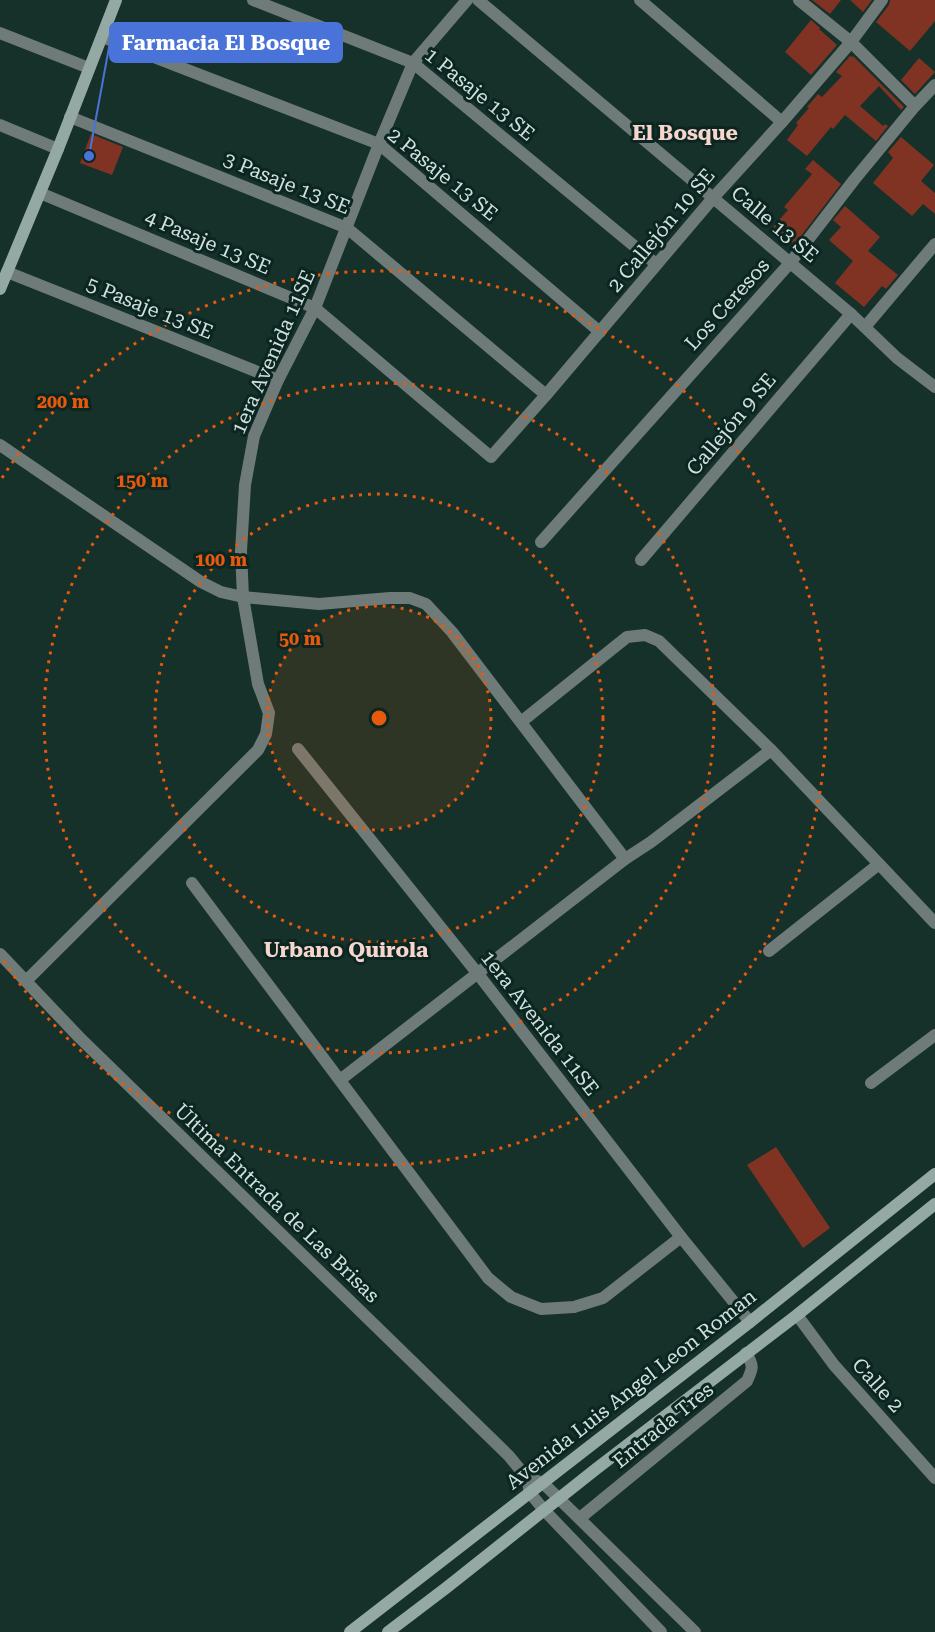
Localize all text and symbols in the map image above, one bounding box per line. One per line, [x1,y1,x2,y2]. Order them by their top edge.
callout: Farmacia El Bosque [110,23,342,62]
text: Farmacia El Bosque [122,31,330,55]
street label: 1 Pasaje 13 SE [420,42,540,146]
district label: El Bosque [632,121,738,145]
street label: 2 Pasaje 13 SE [383,122,503,226]
street label: 3 Pasaje 13 SE [220,147,354,219]
street label: 2 Callejón 10 SE [602,163,720,297]
street label: Calle 13 SE [727,181,823,267]
street label: 4 Pasaje 13 SE [141,205,275,279]
street label: Los Ceresos [680,253,774,355]
street label: 1era Avenida 11SE [226,266,320,438]
street label: 5 Pasaje 13 SE [83,272,217,344]
street label: Callejón 9 SE [681,368,781,480]
text: 200 m [37,391,90,412]
text: 150 m [116,470,169,491]
text: 100 m [195,549,248,570]
text: 50 m [279,628,322,649]
centre of rings [369,708,389,728]
district label: Urbano Quirola [264,938,429,962]
street label: 1era Avenida 11SE [476,946,604,1100]
street label: Última Entrada de Las Brisas [170,1099,384,1307]
street label: Avenida Luis Angel Leon Roman [501,1284,761,1494]
street label: Calle 2 [847,1353,909,1417]
street label: Entrada Tres [608,1377,718,1473]

